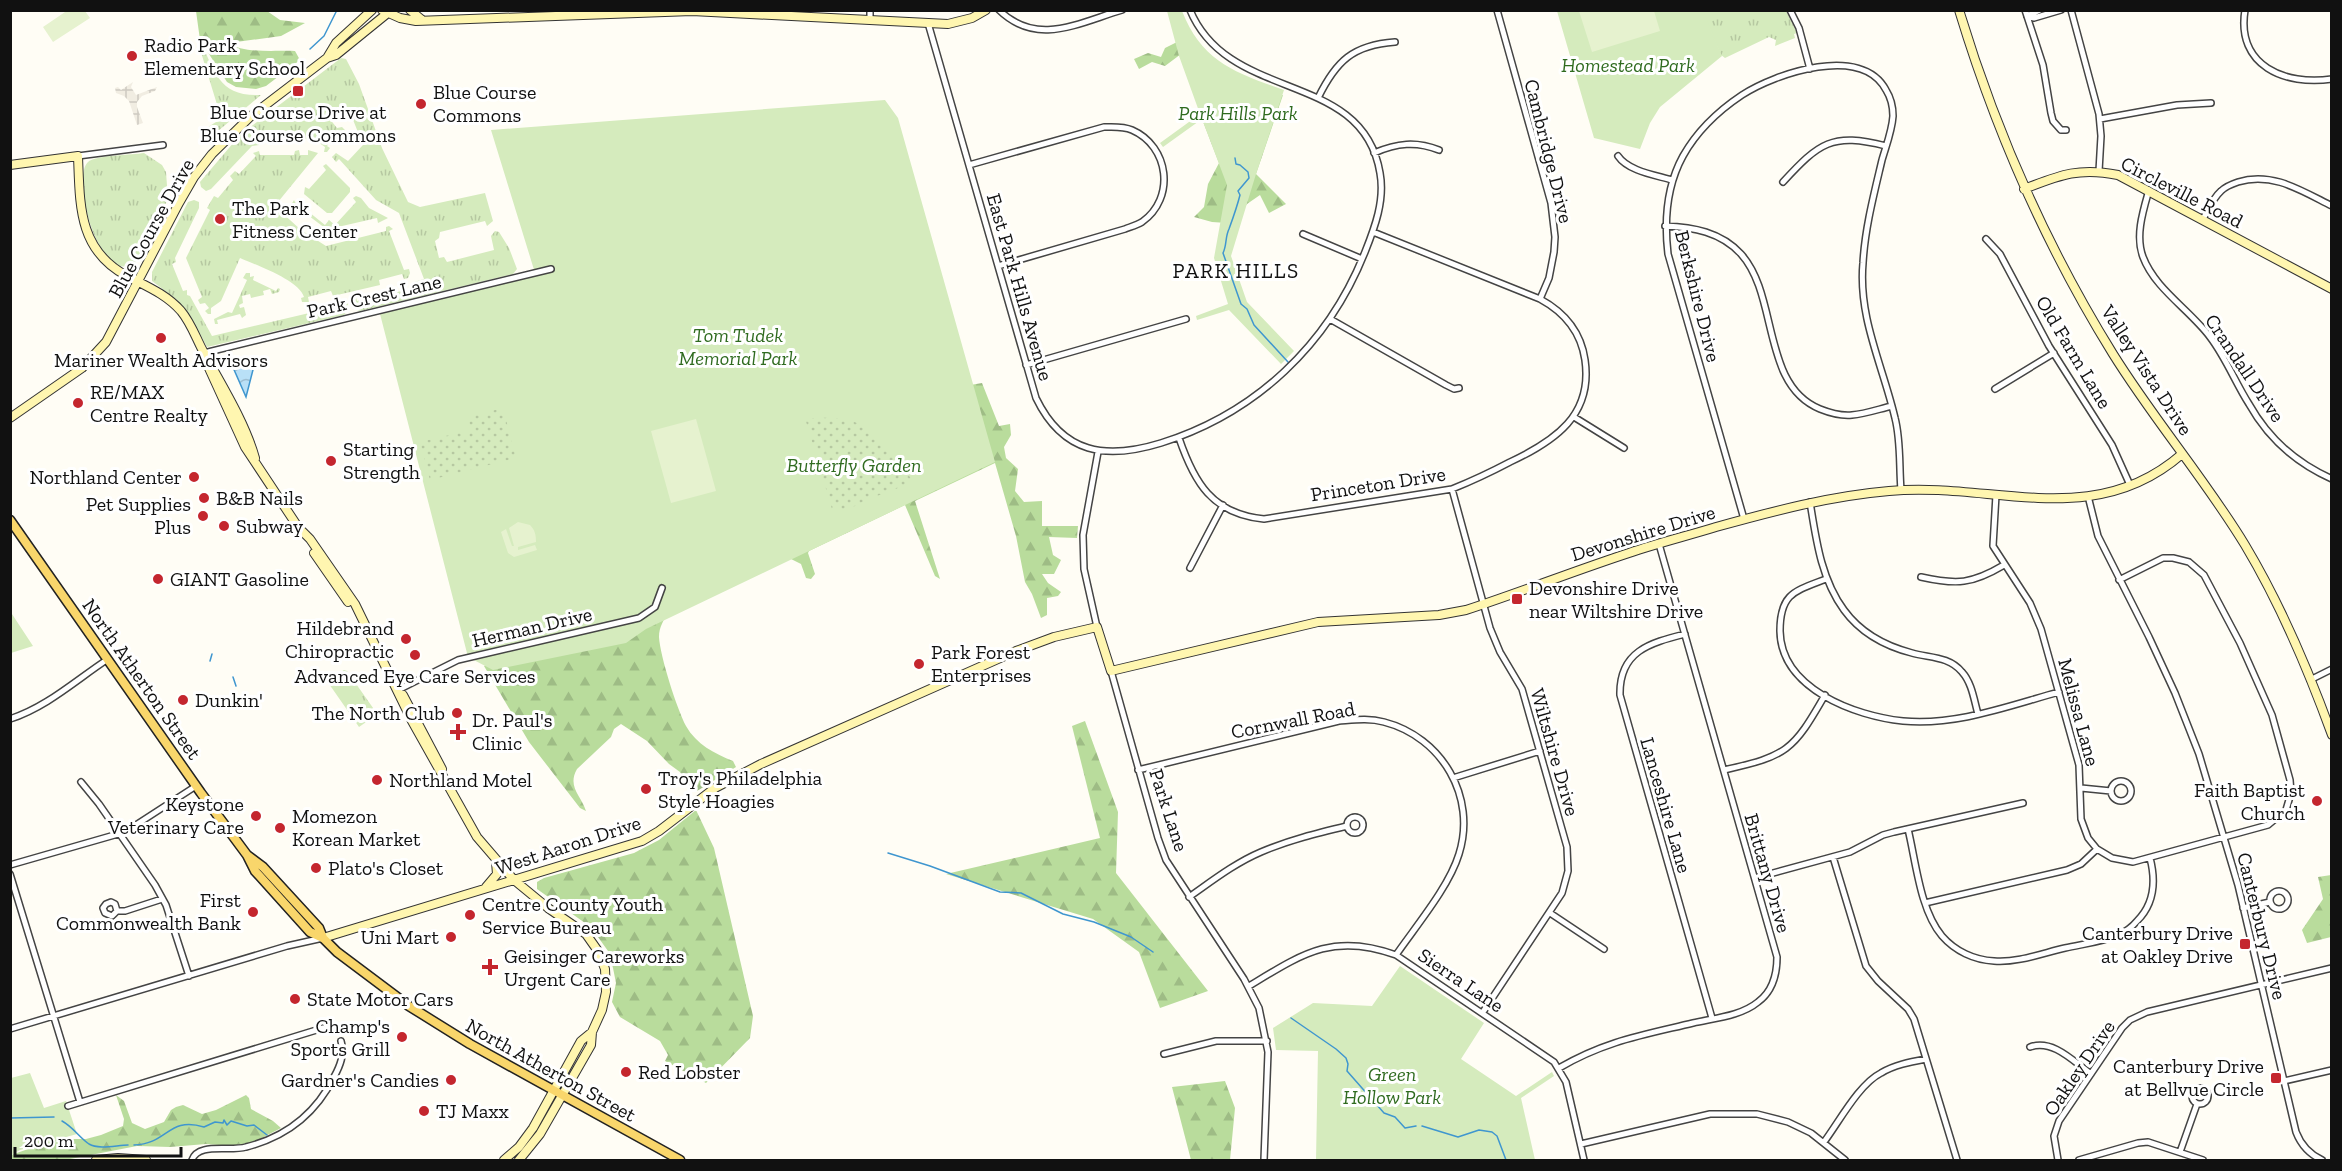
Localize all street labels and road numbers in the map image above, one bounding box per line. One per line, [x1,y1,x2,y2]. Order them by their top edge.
street label: Cambridge Drive [1520,77,1578,225]
street label: Circleville Road [2117,151,2247,233]
street label: Blue Course Drive [103,154,199,302]
street label: East Park Hills Avenue [982,191,1058,383]
street label: Berkshire Drive [1670,228,1726,364]
street label: Park Crest Lane [305,269,443,323]
street label: Old Farm Lane [2031,291,2117,413]
street label: Valley Vista Drive [2095,300,2198,440]
street label: Crandall Drive [2200,309,2290,427]
street label: Princeton Drive [1309,461,1447,507]
street label: Devonshire Drive [1568,500,1718,566]
street label: North Atherton Street [77,594,207,765]
street label: Herman Drive [470,602,594,652]
street label: Melissa Lane [2053,655,2105,769]
street label: Wiltshire Drive [1525,685,1585,819]
street label: Cornwall Road [1229,696,1357,744]
street label: Lanceshire Lane [1635,734,1697,876]
street label: Park Lane [1144,766,1194,854]
street label: West Aaron Drive [492,810,644,880]
street label: Brittany Drive [1740,811,1796,935]
street label: Canterbury Drive [2232,850,2292,1002]
street label: Sierra Lane [1414,943,1508,1017]
street label: North Atherton Street [462,1013,641,1127]
street label: Oakley Drive [2038,1016,2120,1120]

